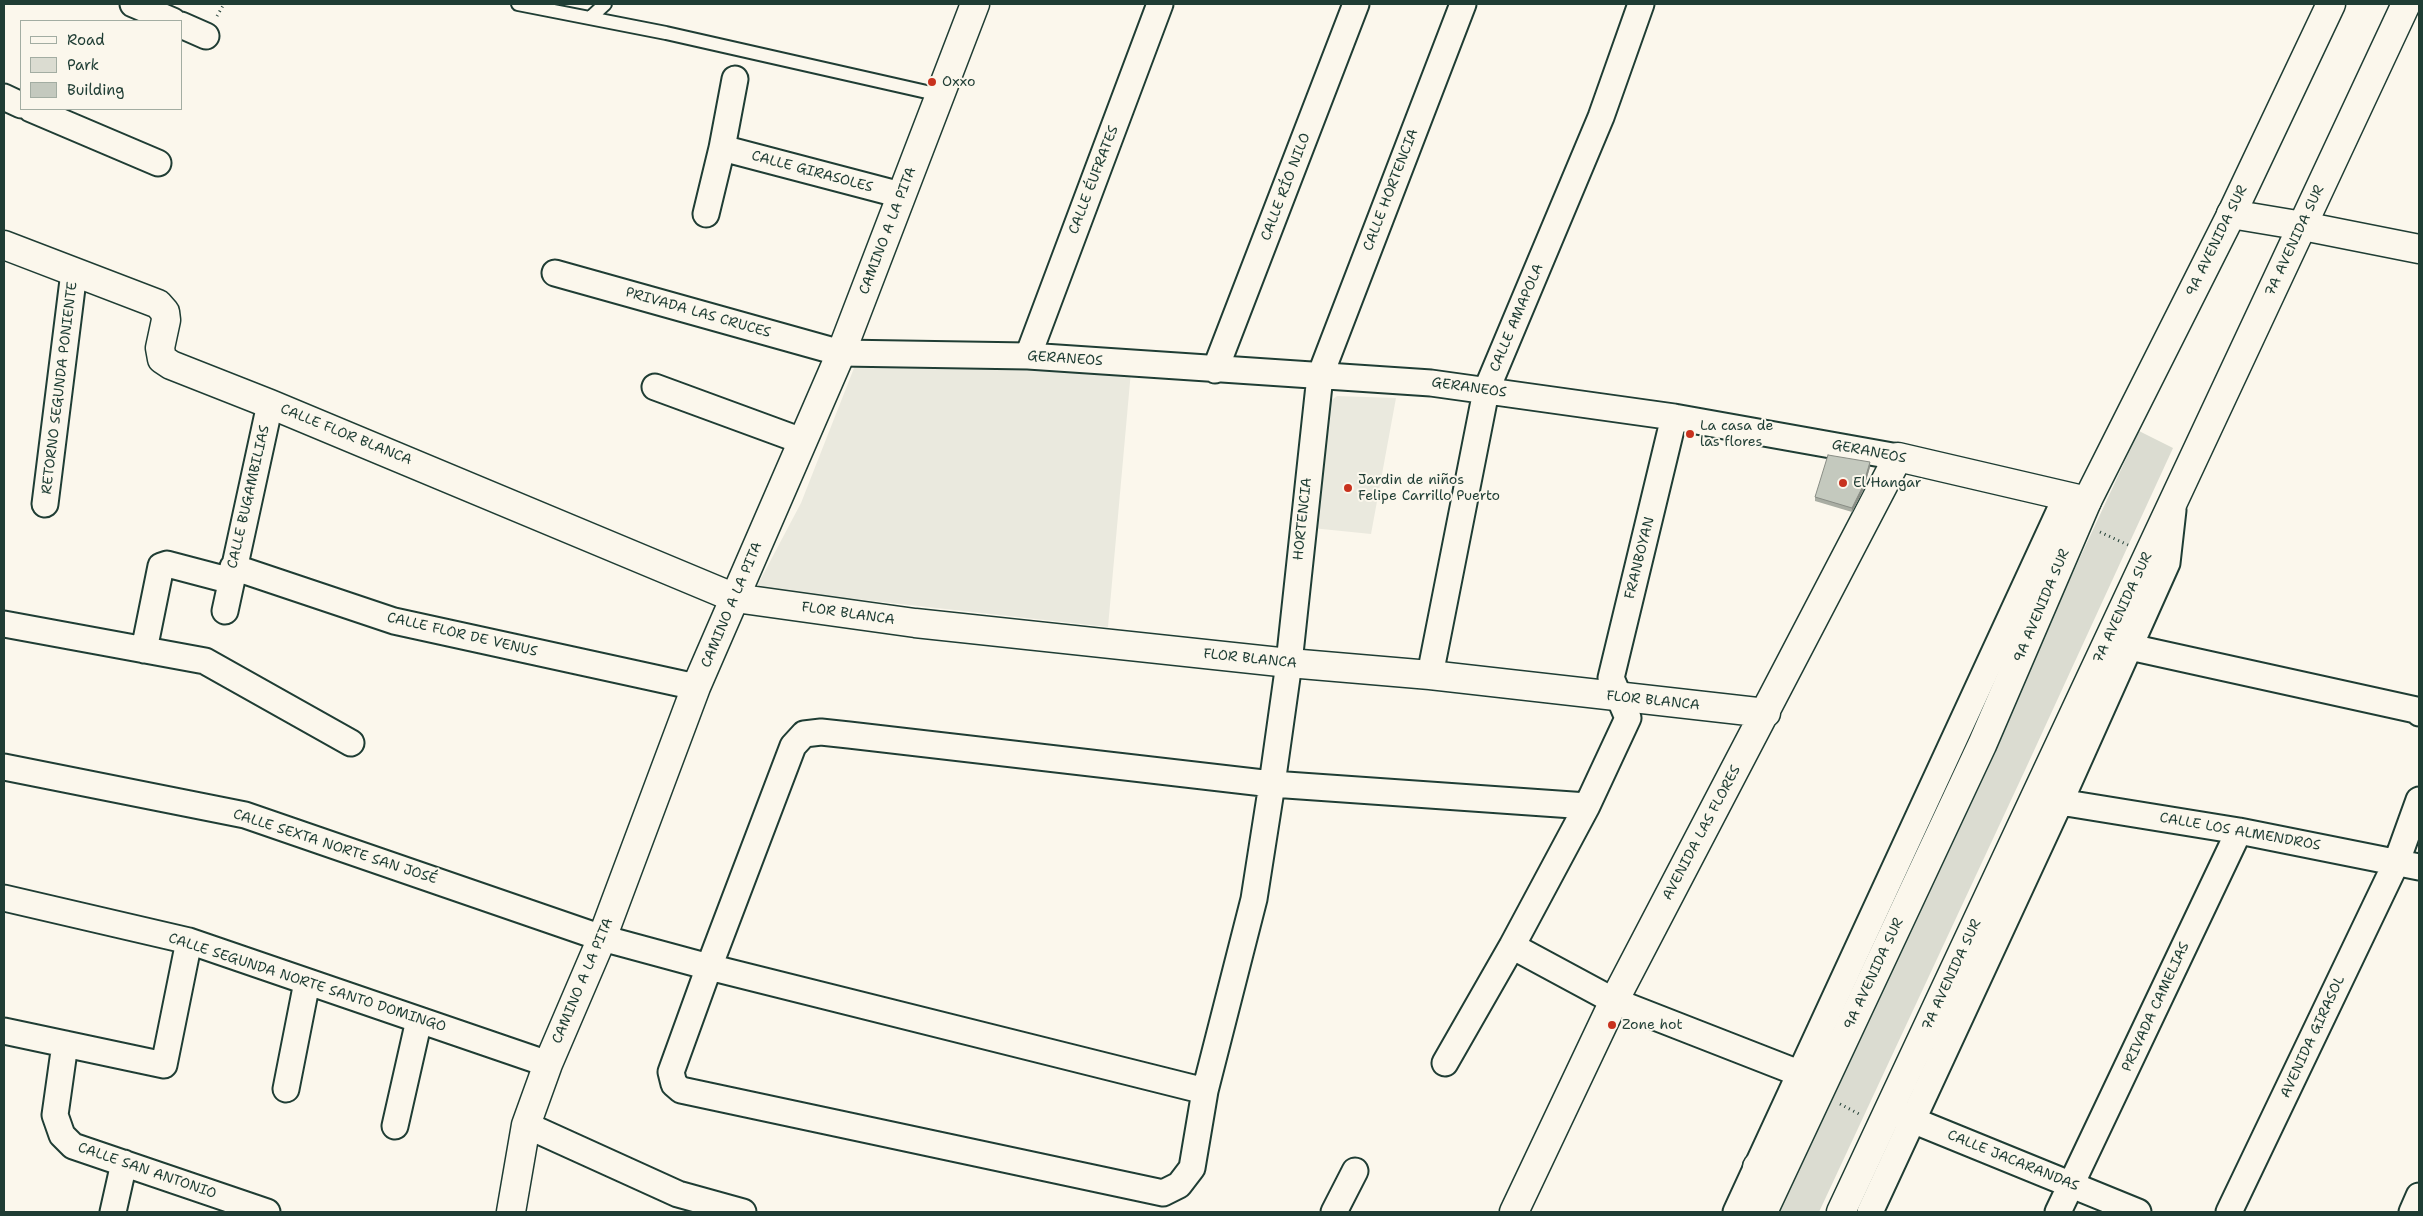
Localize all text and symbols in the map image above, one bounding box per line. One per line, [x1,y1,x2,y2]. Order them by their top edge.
legend [20,20,182,110]
text: Road [67,30,105,50]
text: Park [67,55,99,75]
place label: Oxxo [942,74,975,90]
marker: Oxxo [926,76,938,88]
text: Building [67,80,124,100]
street label: CALLE ÉUFRATES [1066,123,1122,237]
street label: CALLE HORTENCIA [1360,127,1422,253]
street label: CALLE RÍO NILO [1258,131,1314,243]
street label: CALLE GIRASOLES [749,148,875,196]
street label: CAMINO A LA PITA [856,165,920,297]
street label: 9A AVENIDA SUR [2183,183,2251,299]
street label: 7A AVENIDA SUR [2262,183,2328,299]
street label: CALLE AMAPOLA [1487,261,1547,375]
street label: RETORNO SEGUNDA PONIENTE [39,281,81,495]
street label: PRIVADA LAS CRUCES [623,284,773,342]
street label: GERANEOS [1027,348,1103,370]
street label: GERANEOS [1430,374,1508,402]
street label: CALLE FLOR BLANCA [278,401,414,469]
place label: La casa de las flores [1700,418,1773,451]
street label: CALLE BUGAMBILIAS [224,424,274,570]
marker: La casa de las flores [1684,428,1696,440]
street label: GERANEOS [1830,437,1908,467]
place label: Jardin de niños Felipe Carrillo Puerto [1358,472,1500,504]
place label: El Hangar [1853,475,1921,491]
street label: HORTENCIA [1290,477,1316,561]
marker: El Hangar [1837,477,1849,489]
marker: Jardin de niños Felipe Carrillo Puerto [1342,482,1354,494]
street label: FRANBOYAN [1622,515,1658,601]
street label: CAMINO A LA PITA [698,540,766,670]
street label: 9A AVENIDA SUR [2011,547,2073,665]
street label: 7A AVENIDA SUR [2090,550,2156,666]
street label: FLOR BLANCA [800,599,896,629]
street label: CALLE FLOR DE VENUS [385,609,539,661]
street label: FLOR BLANCA [1202,646,1298,672]
street label: FLOR BLANCA [1605,688,1701,714]
street label: AVENIDA LAS FLORES [1659,763,1745,903]
street label: CALLE SEXTA NORTE SAN JOSÉ [231,806,439,888]
street label: CALLE LOS ALMENDROS [2158,810,2322,854]
street label: 9A AVENIDA SUR [1841,915,1907,1033]
street label: CAMINO A LA PITA [549,916,617,1046]
street label: 7A AVENIDA SUR [1919,917,1985,1033]
street label: CALLE SEGUNDA NORTE SANTO DOMINGO [166,930,448,1036]
street label: PRIVADA CAMELIAS [2119,940,2193,1074]
street label: AVENIDA GIRASOL [2277,973,2349,1101]
place label: Zone hot [1622,1017,1683,1033]
marker: Zone hot [1606,1019,1618,1031]
street label: CALLE JACARANDAS [1945,1127,2081,1195]
street label: CALLE SAN ANTONIO [75,1139,219,1203]

